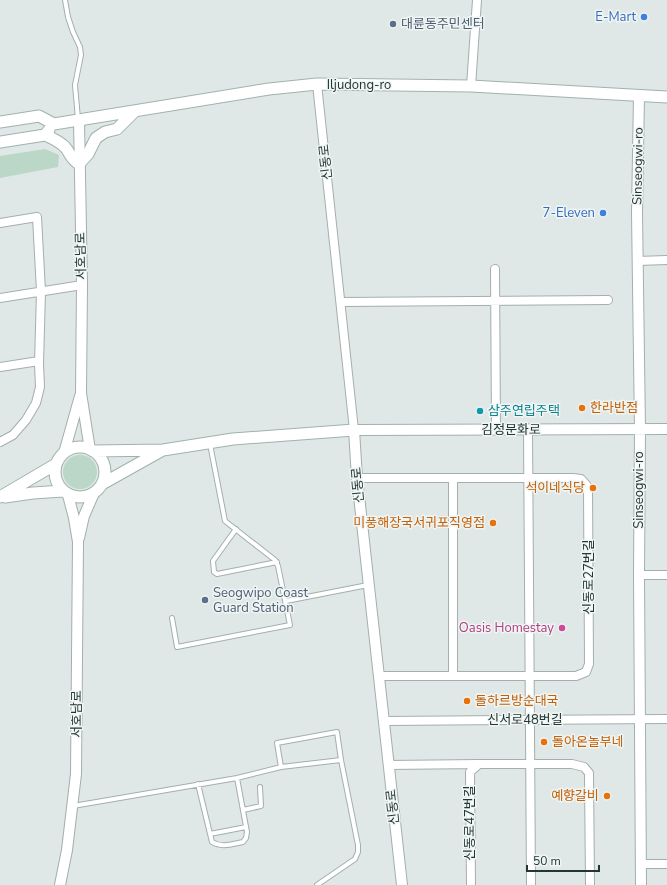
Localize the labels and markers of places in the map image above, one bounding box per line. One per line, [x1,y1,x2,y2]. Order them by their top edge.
place label: E-Mart [595,8,636,26]
marker: E-Mart [639,12,649,22]
place label: 대륜동주민센터 [401,15,485,33]
marker: 대륜동주민센터 [388,19,398,29]
place label: 7-Eleven [543,204,595,222]
marker: 7-Eleven [598,208,608,218]
place label: 한라반점 [590,399,638,417]
place label: 삼주연립주택 [488,402,560,420]
marker: 한라반점 [577,403,587,413]
marker: 삼주연립주택 [475,406,485,416]
place label: 석이네식당 [525,479,585,497]
marker: 석이네식당 [588,483,598,493]
place label: 미풍해장국서귀포직영점 [353,514,485,532]
marker: 미풍해장국서귀포직영점 [488,518,498,528]
place label: Seogwipo Coast Guard Station [213,584,308,617]
marker: Seogwipo Coast Guard Station [200,595,210,605]
place label: Oasis Homestay [459,619,554,637]
marker: Oasis Homestay [557,623,567,633]
place label: 돌하르방순대국 [475,692,559,710]
marker: 돌하르방순대국 [462,696,472,706]
place label: 돌아온놀부네 [552,733,624,751]
marker: 돌아온놀부네 [539,737,549,747]
place label: 예향갈비 [551,787,599,805]
marker: 예향갈비 [602,791,612,801]

